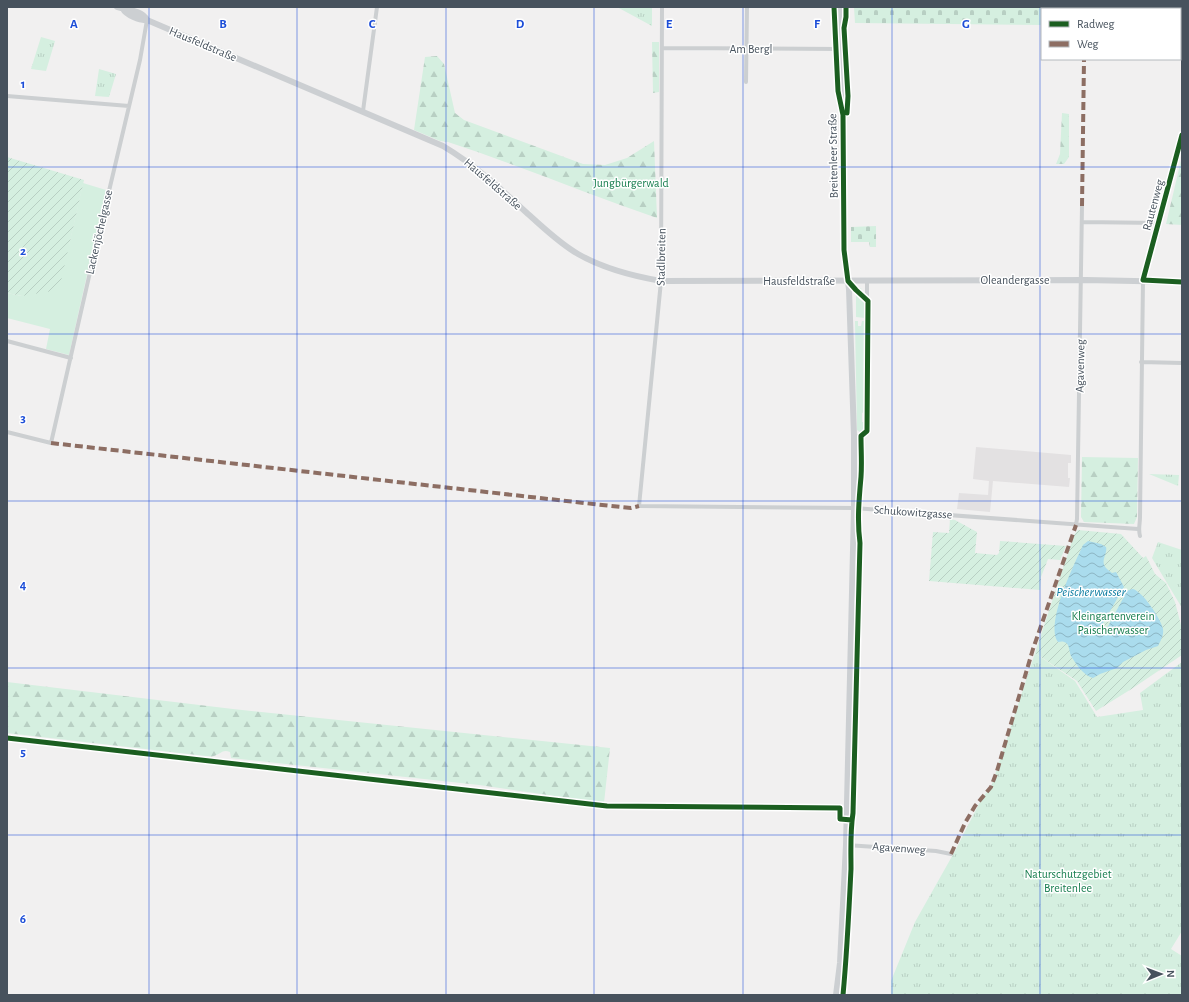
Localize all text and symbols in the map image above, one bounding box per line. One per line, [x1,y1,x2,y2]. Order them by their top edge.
legend [1041,8,1181,60]
text: A [70,18,78,31]
text: B [219,18,227,31]
text: C [369,18,376,31]
text: D [516,18,525,31]
text: E [666,18,673,31]
text: F [814,18,821,31]
text: G [962,18,970,31]
text: Radweg [1077,18,1114,30]
street label: Hausfeldstraße [168,24,238,64]
text: Weg [1077,38,1099,50]
street label: Am Bergl [730,43,772,55]
text: 1 [21,78,25,91]
street label: Breitenleer Straße [826,113,840,199]
street label: Hausfeldstraße [462,156,524,212]
park label: Jungbürgerwald [593,177,669,189]
street label: Rautenweg [1140,178,1166,232]
street label: Lackenjöchelgasse [83,189,116,276]
street label: Stadlbreiten [654,228,668,286]
text: 2 [20,245,26,258]
street label: Oleandergasse [980,274,1050,286]
street label: Hausfeldstraße [763,275,835,287]
street label: Agavenweg [1074,339,1086,393]
text: 3 [20,412,26,425]
street label: Schukowitzgasse [873,503,953,521]
text: 4 [20,579,27,592]
water label: Peischerwasser [1056,586,1126,599]
park label: Kleingartenverein Paischerwasser [1071,610,1155,636]
text: 5 [20,746,26,759]
street label: Agavenweg [872,840,926,856]
park label: Naturschutzgebiet Breitenlee [1024,868,1112,894]
text: 6 [20,913,26,926]
north arrow [1141,954,1181,994]
text: N [1165,970,1176,978]

